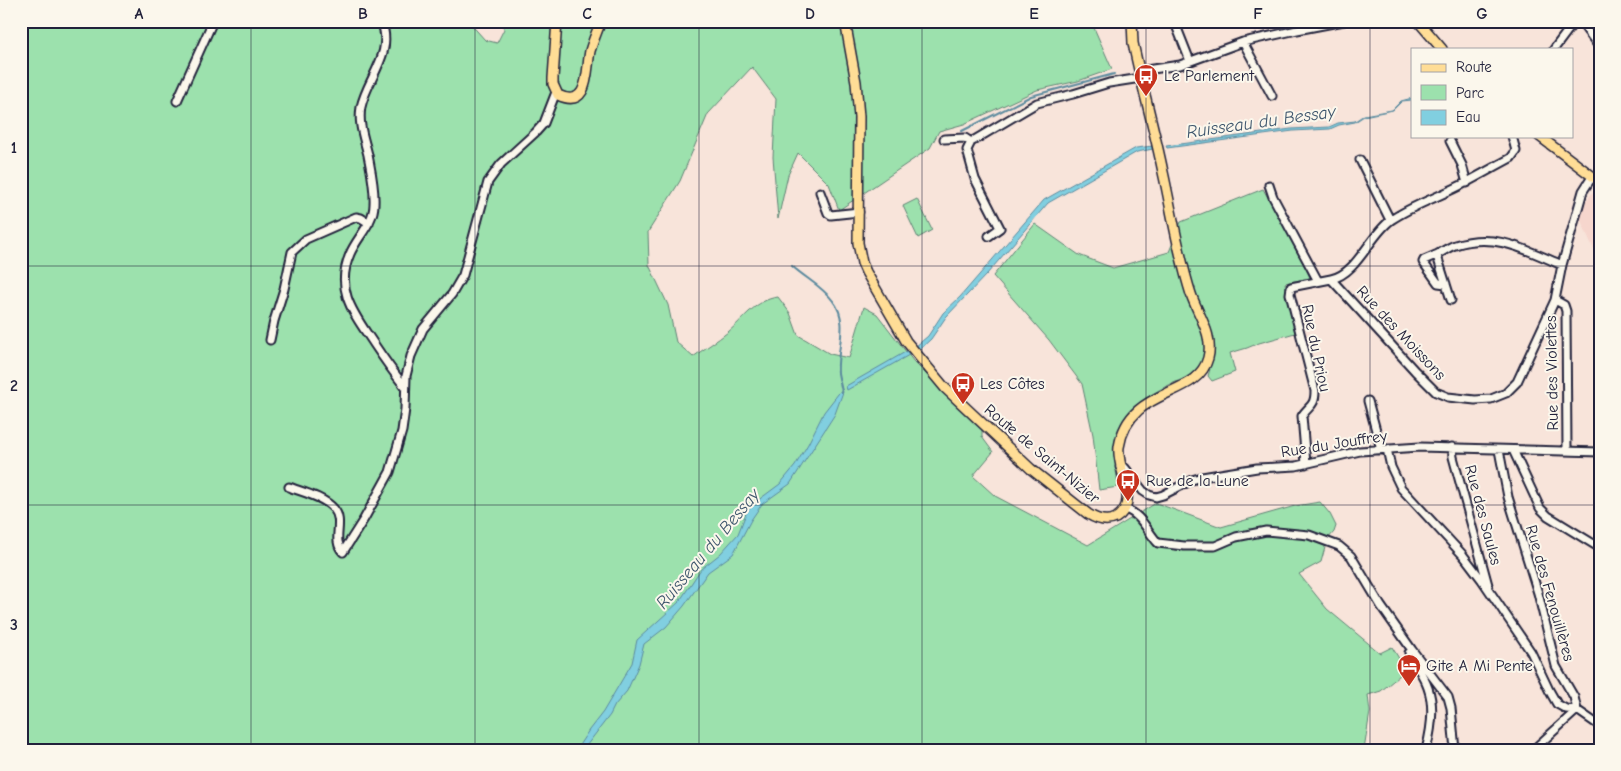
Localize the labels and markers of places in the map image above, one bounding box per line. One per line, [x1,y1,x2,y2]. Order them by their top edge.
bus stop icon: Le Parlement [1133,63,1159,97]
place label: Le Parlement [1164,67,1255,85]
bus stop icon: Les Côtes [950,371,976,405]
place label: Les Côtes [980,375,1045,393]
bus stop icon: Rue de la Lune [1115,468,1141,502]
place label: Rue de la Lune [1146,472,1249,490]
hotel icon: Gite A Mi Pente [1396,653,1422,687]
place label: Gite A Mi Pente [1426,657,1533,675]

